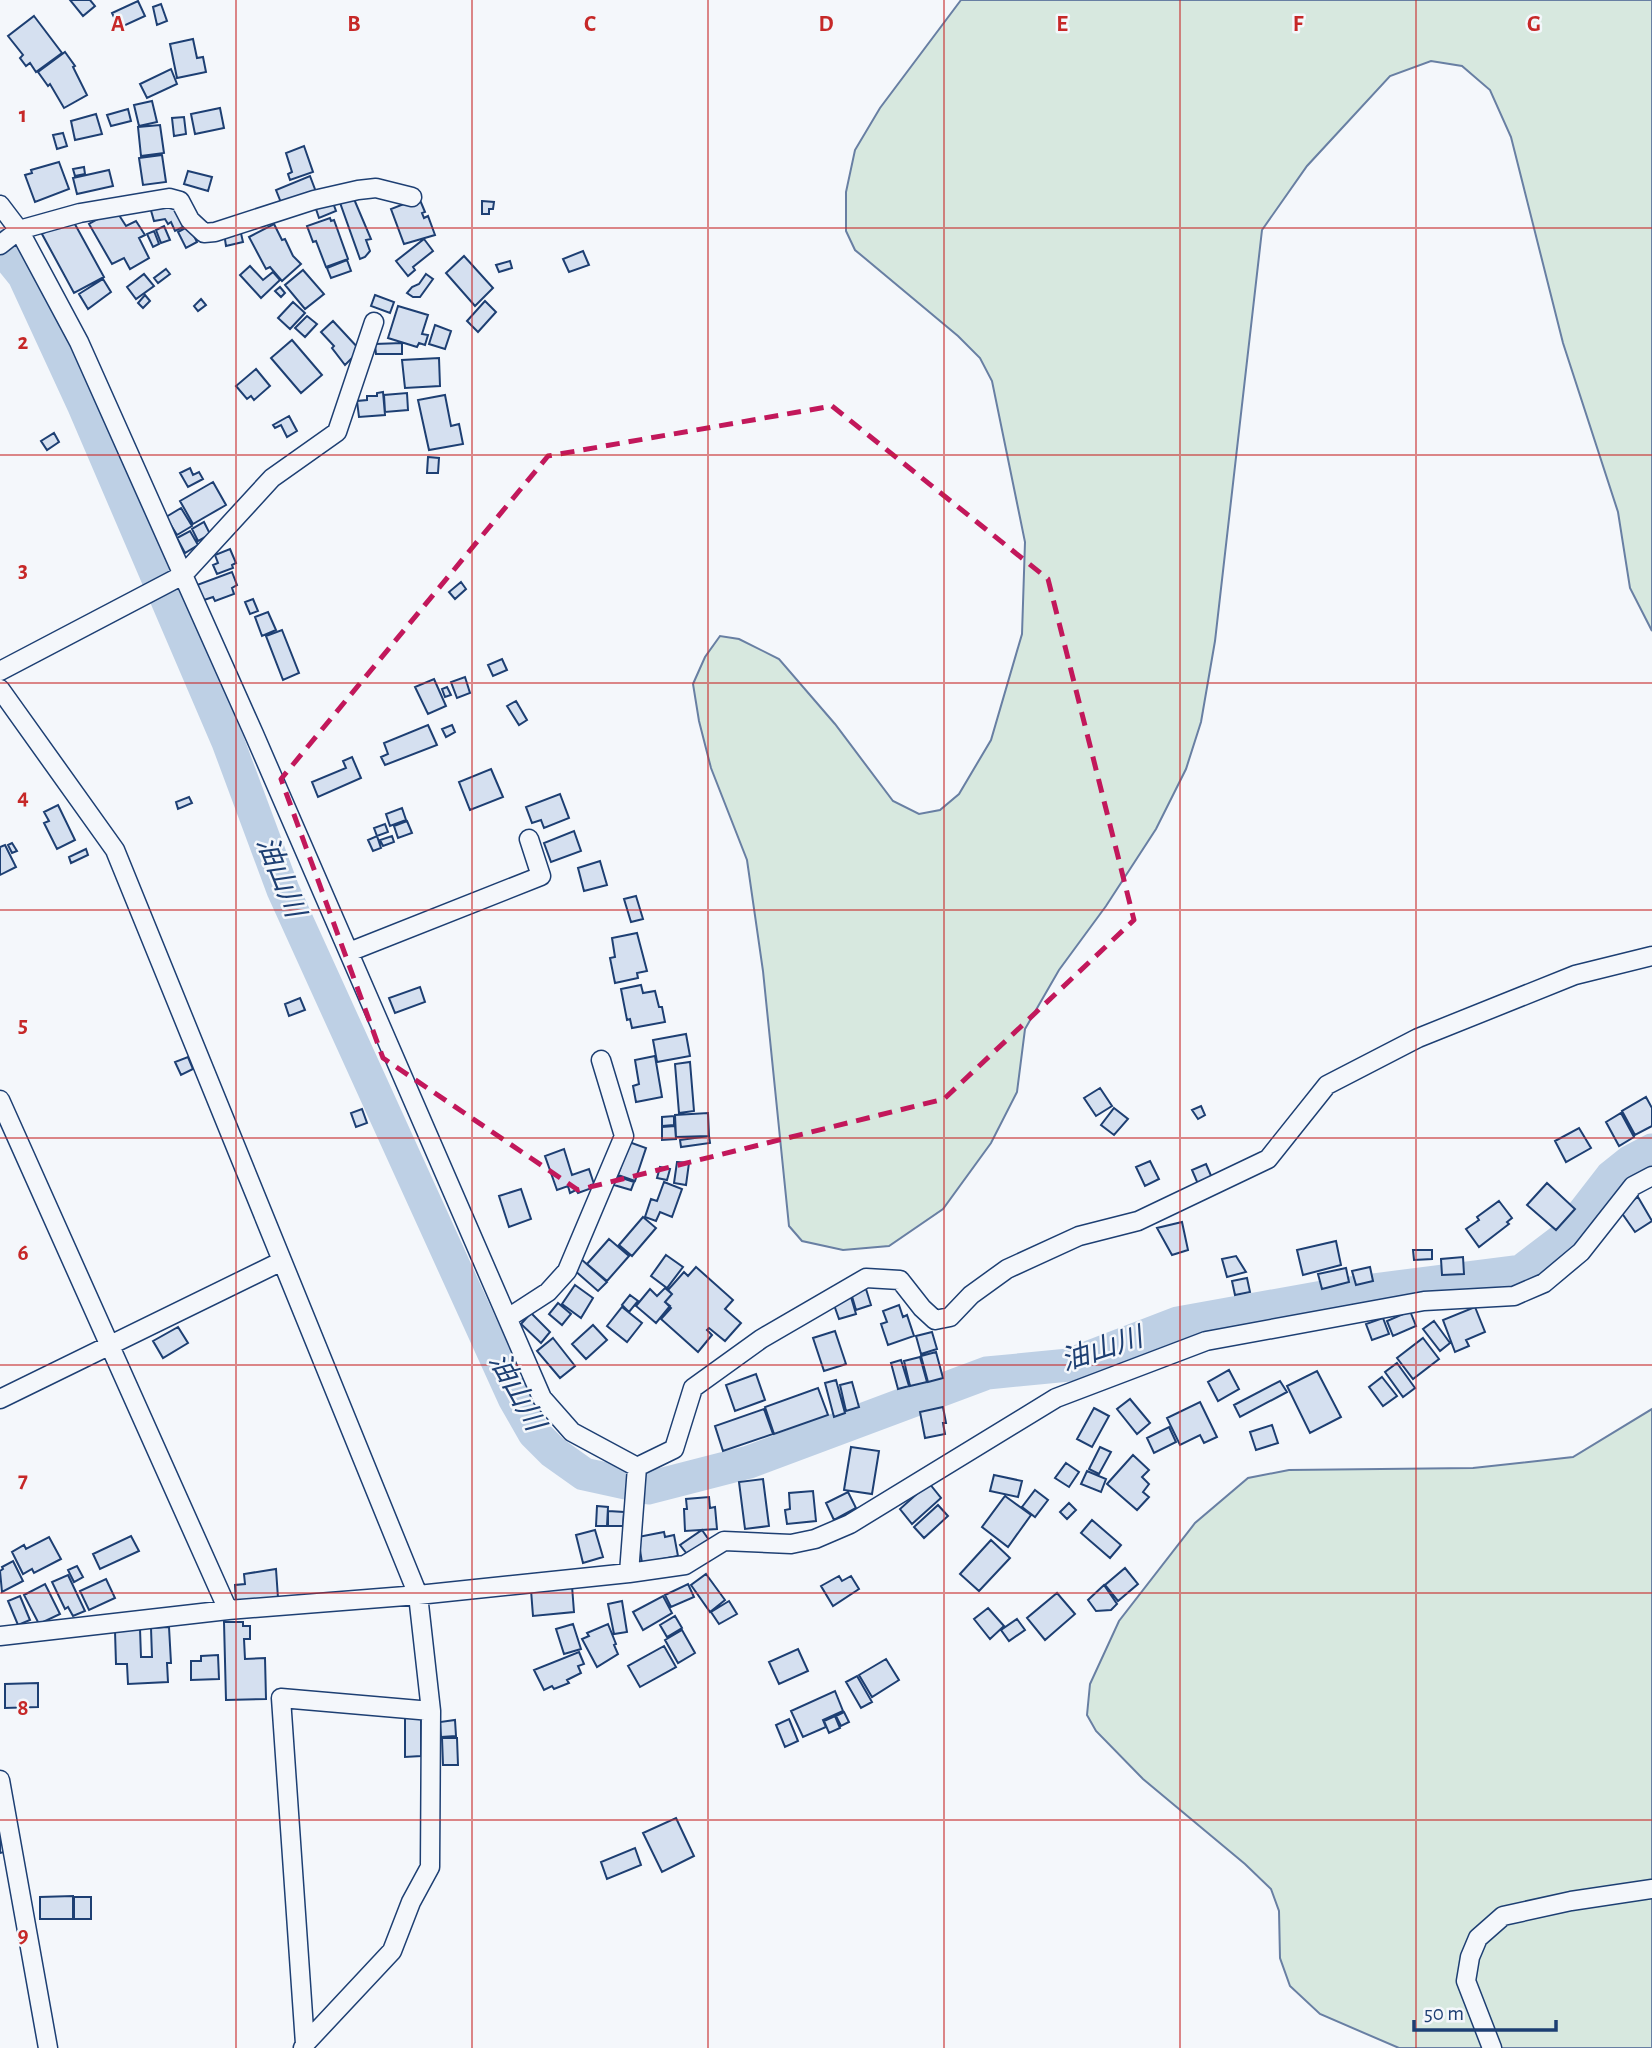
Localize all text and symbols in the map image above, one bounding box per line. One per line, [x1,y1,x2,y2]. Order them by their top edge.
text: A [111,13,125,36]
text: B [347,13,361,36]
text: C [584,13,596,36]
text: D [818,13,834,36]
text: E [1056,13,1068,36]
text: F [1293,13,1304,36]
text: G [1527,13,1541,36]
text: 1 [19,104,27,127]
text: 2 [18,331,29,354]
text: 3 [18,559,28,582]
text: 4 [17,786,29,809]
water label: 油山川 [251,832,312,924]
text: 5 [18,1014,28,1037]
text: 6 [17,1242,29,1265]
water label: 油山川 [1057,1321,1149,1376]
water label: 油山川 [483,1348,552,1438]
text: 7 [18,1469,28,1492]
text: 8 [17,1697,29,1720]
text: 9 [17,1924,29,1947]
scale bar [1414,1988,1556,2032]
text: 50 m [1424,2003,1464,2024]

